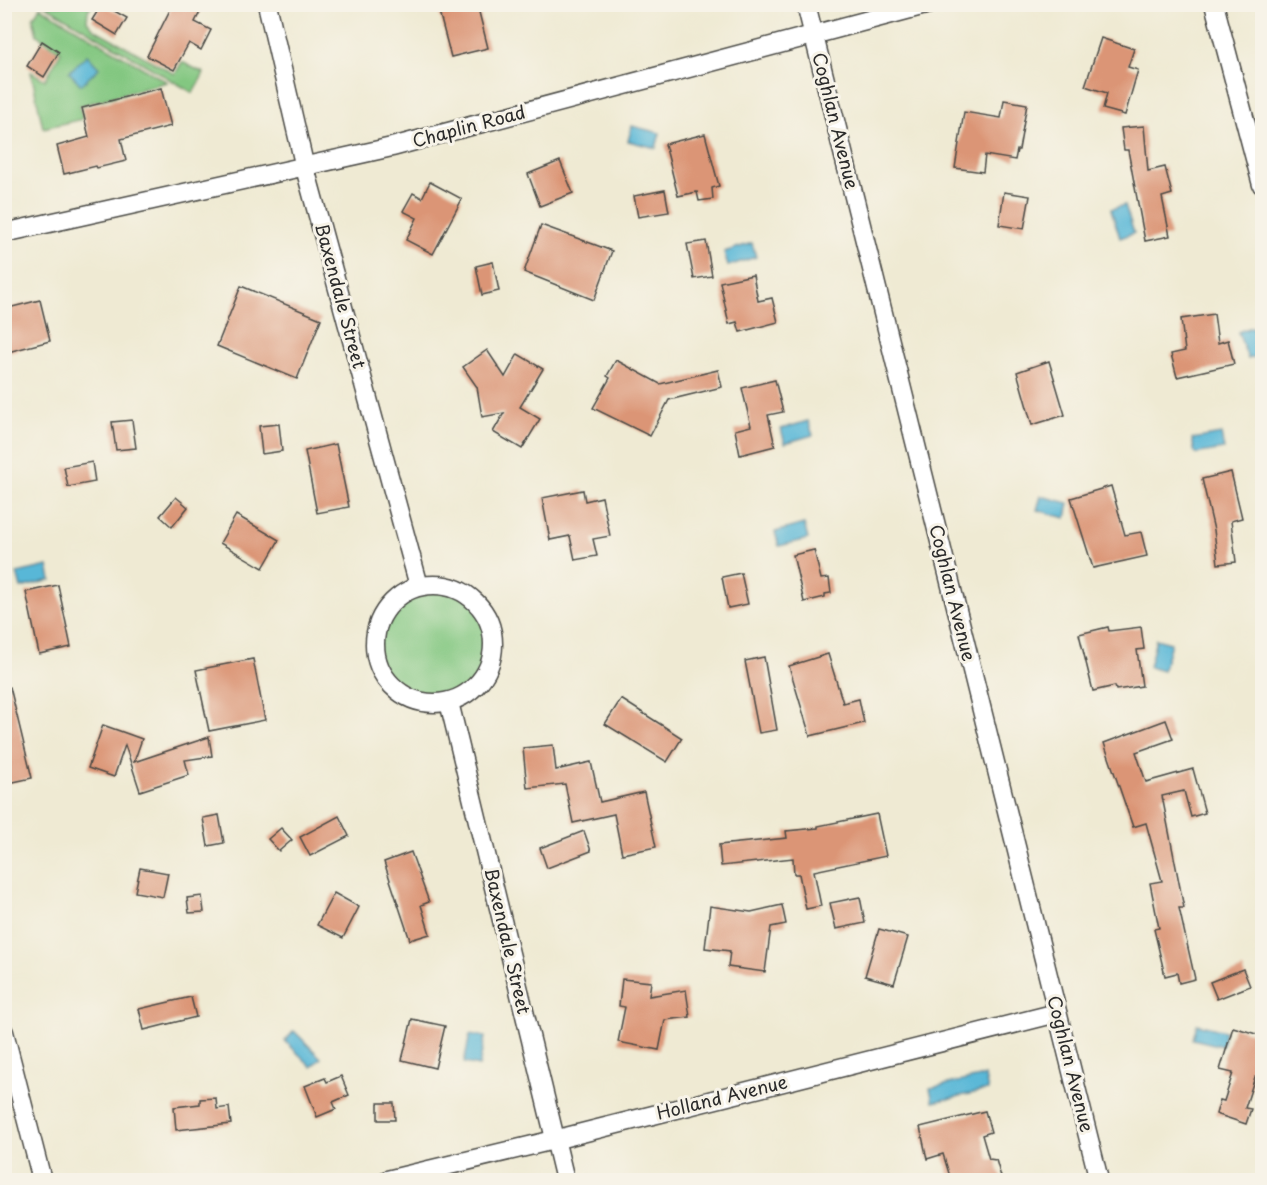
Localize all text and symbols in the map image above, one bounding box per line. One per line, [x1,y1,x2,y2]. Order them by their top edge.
street label: Coghlan Avenue [806,50,867,192]
street label: Chaplin Road [409,97,528,154]
street label: Baxendale Street [309,220,374,371]
street label: Coghlan Avenue [923,522,984,664]
street label: Baxendale Street [478,865,538,1017]
street label: Coghlan Avenue [1041,993,1102,1135]
street label: Holland Avenue [653,1067,790,1126]

